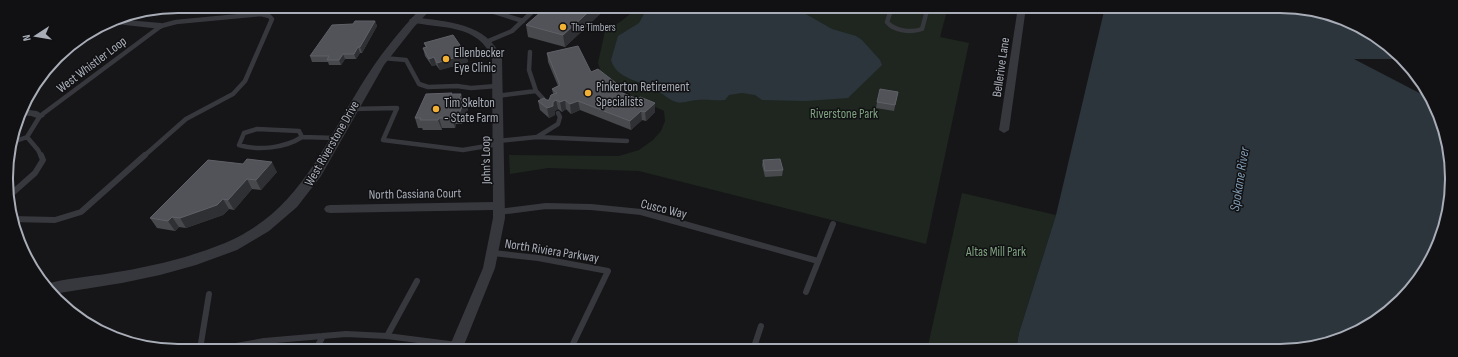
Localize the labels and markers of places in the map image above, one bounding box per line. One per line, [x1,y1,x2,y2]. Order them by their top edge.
place label: The Timbers [571,21,616,34]
marker: The Timbers [558,22,568,32]
place label: Ellenbecker Eye Clinic [454,45,505,76]
marker: Ellenbecker Eye Clinic [441,54,451,64]
place label: Pinkerton Retirement Specialists [596,79,690,110]
marker: Pinkerton Retirement Specialists [583,88,593,98]
place label: Tim Skelton - State Farm [444,95,498,126]
marker: Tim Skelton - State Farm [431,104,441,114]

